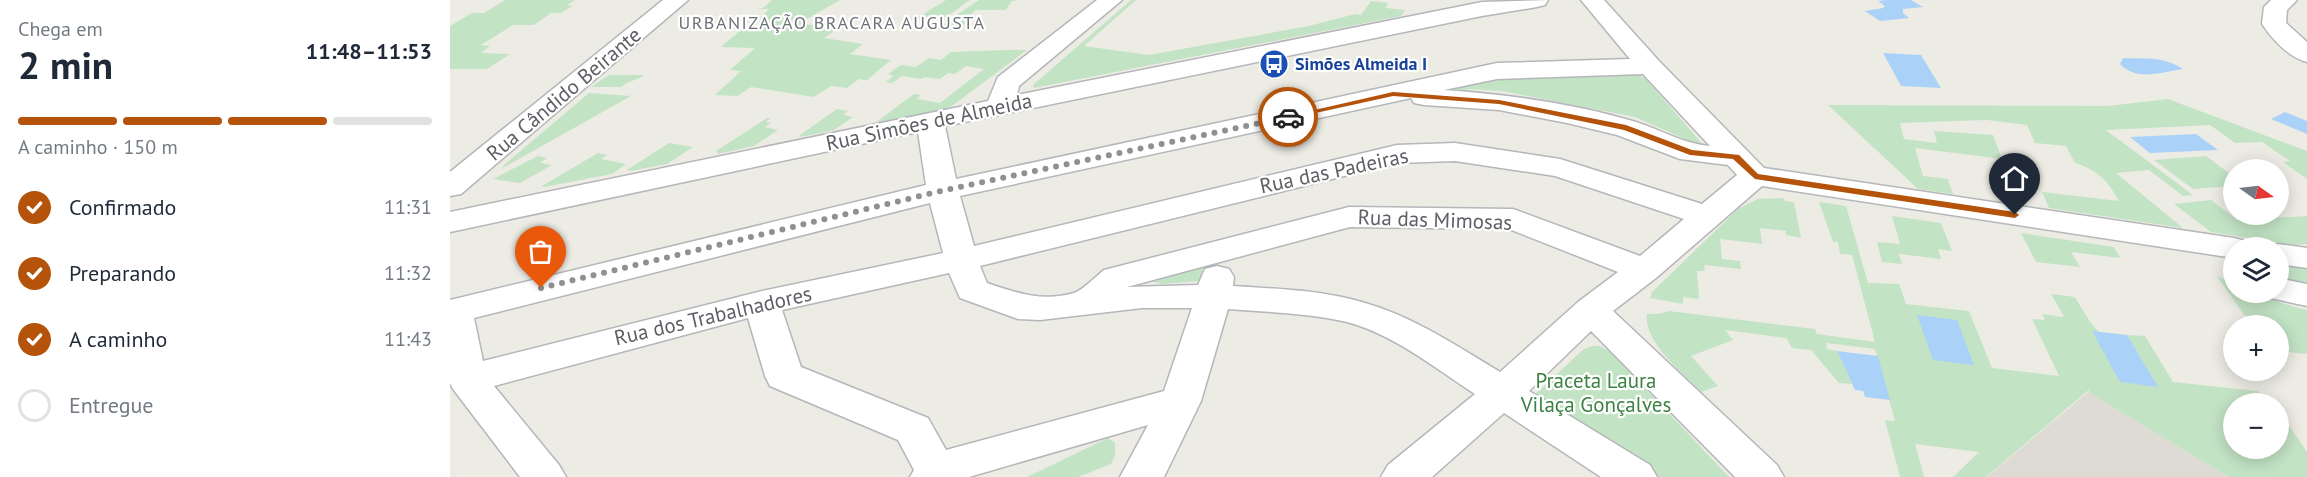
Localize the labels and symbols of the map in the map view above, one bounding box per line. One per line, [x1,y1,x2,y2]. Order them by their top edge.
district label: URBANIZAÇÃO BRACARA AUGUSTA [678,11,986,34]
street label: Rua Cândido Beirante [481,21,647,166]
bus stop icon: Simões Almeida I [1258,48,1290,80]
place label: Simões Almeida I [1295,52,1427,75]
street label: Rua Simões de Almeida [823,86,1035,157]
courier [1258,87,1318,147]
street label: Rua das Padeiras [1257,142,1411,199]
pin [1989,153,2040,215]
north arrow [2223,159,2289,225]
street label: Rua das Mimosas [1357,203,1513,236]
pin [515,226,566,288]
street label: Rua dos Trabalhadores [611,280,814,351]
park label: Praceta Laura Vilaça Gonçalves [1520,367,1671,418]

